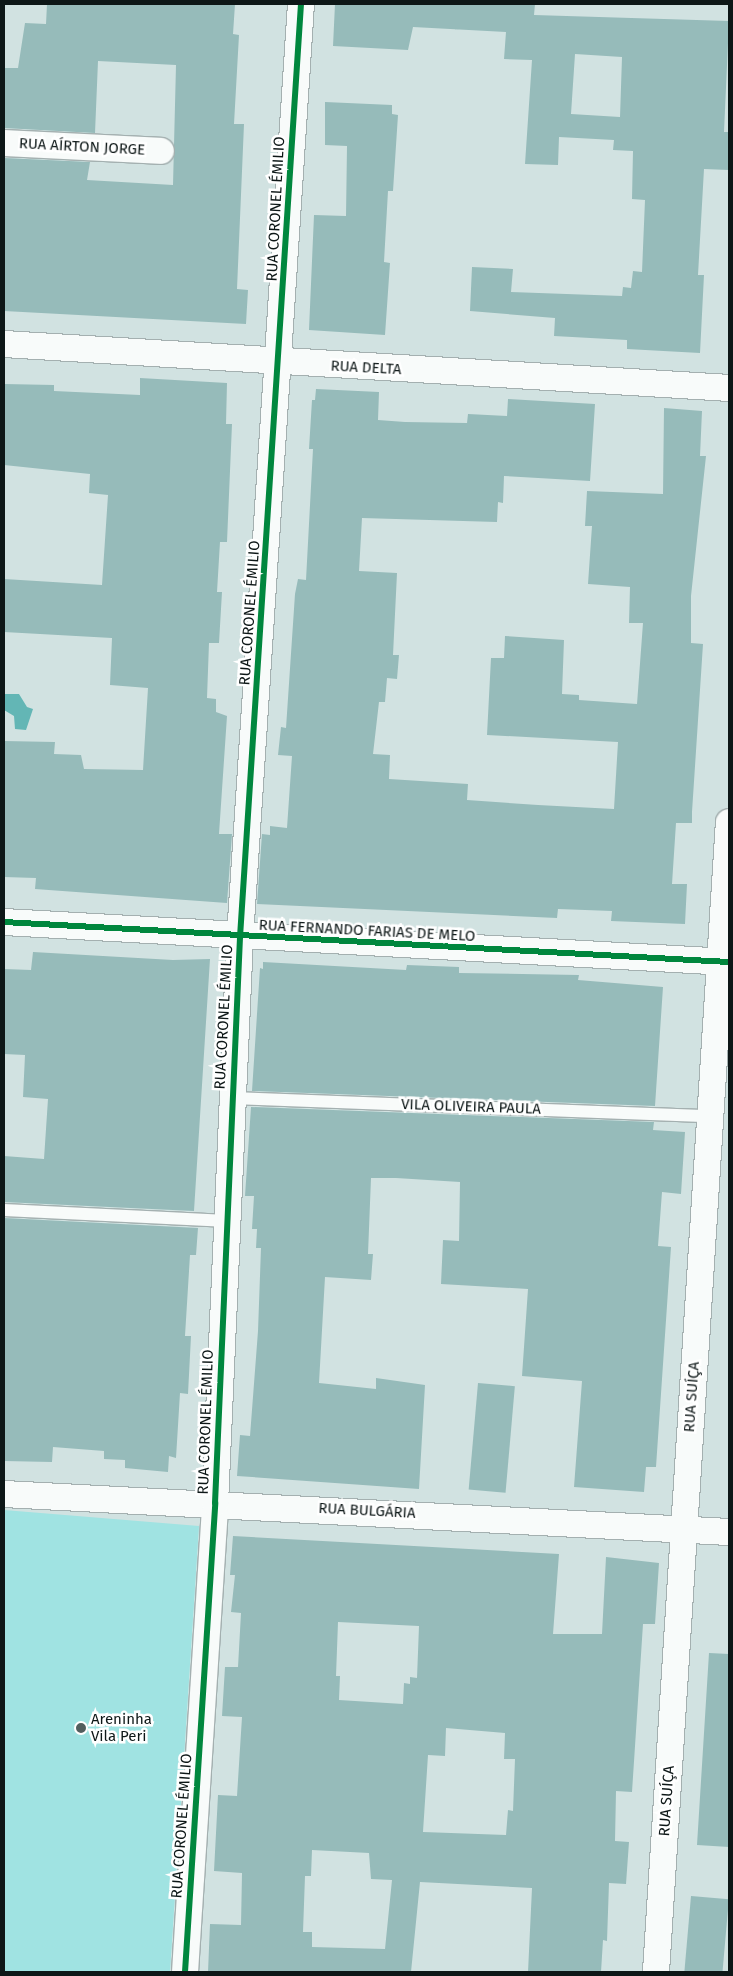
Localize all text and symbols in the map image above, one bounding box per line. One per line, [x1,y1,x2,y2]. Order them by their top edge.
street label: RUA AÍRTON JORGE [18,135,146,159]
street label: RUA CORONEL ÉMILIO [263,136,289,282]
street label: RUA DELTA [330,357,402,379]
street label: RUA CORONEL ÉMILIO [236,540,264,686]
street label: RUA FERNANDO FARIAS DE MELO [258,916,476,946]
street label: RUA CORONEL ÉMILIO [211,944,237,1090]
street label: VILA OLIVEIRA PAULA [401,1096,541,1118]
street label: RUA CORONEL ÉMILIO [194,1349,218,1495]
street label: RUA SUÍÇA [681,1361,703,1433]
street label: RUA BULGÁRIA [318,1499,416,1523]
place label: Areninha Vila Peri [91,1710,152,1745]
marker: Areninha Vila Peri [75,1722,87,1734]
street label: RUA CORONEL ÉMILIO [168,1753,196,1899]
street label: RUA SUÍÇA [656,1765,678,1837]

